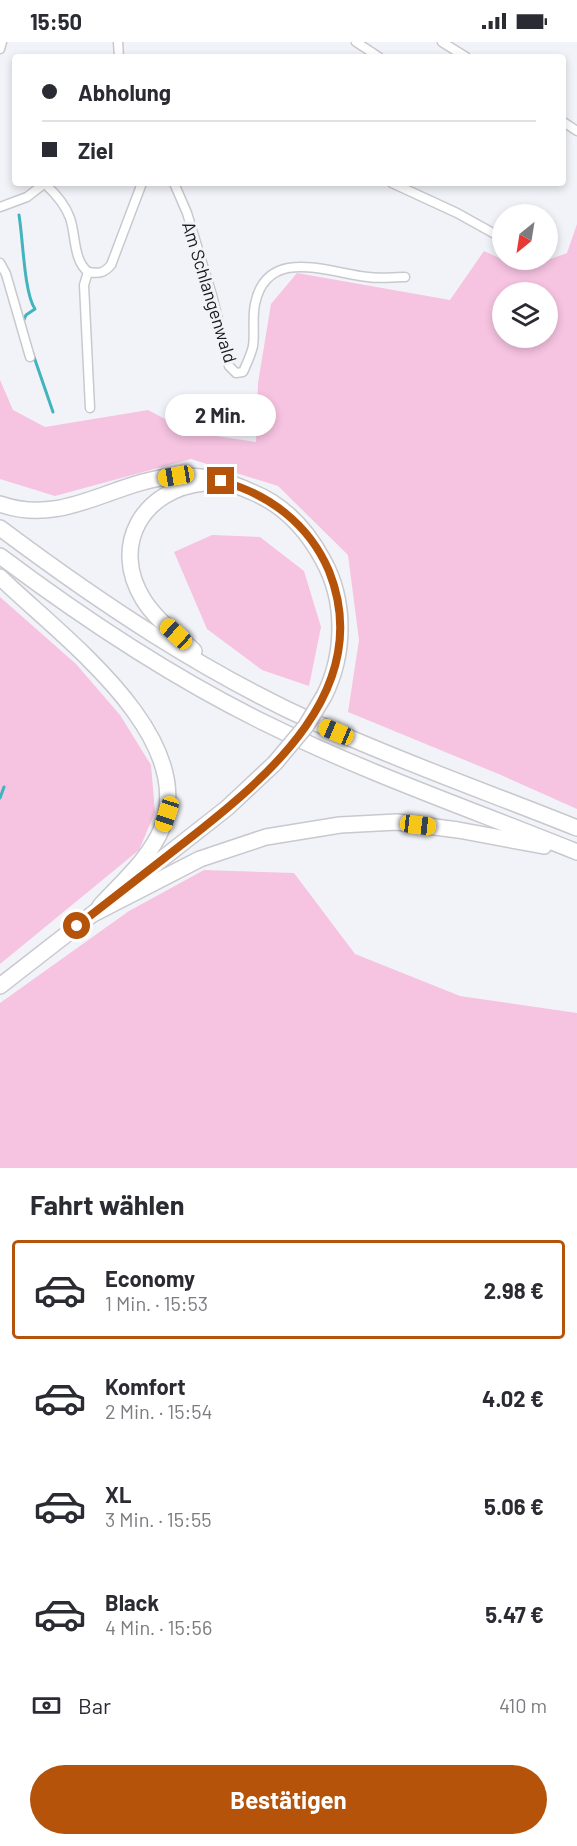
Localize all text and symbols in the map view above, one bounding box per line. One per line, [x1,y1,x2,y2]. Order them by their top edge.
text: 15:50 [30,8,82,34]
text: Abholung [78,79,171,105]
text: Ziel [78,137,113,163]
north arrow [492,204,558,270]
map controls [492,204,558,348]
street label: Am Schlangenwald [178,219,242,365]
button: layers [492,282,558,348]
callout: 2 Min. [166,394,276,436]
text: 2 Min. [195,403,246,427]
car [157,464,195,488]
route end [207,467,234,494]
car [157,615,195,653]
car [316,717,356,747]
car [153,794,181,834]
car [399,814,437,836]
route start [63,912,90,939]
text: Fahrt wählen [30,1188,185,1220]
icon: car [33,1263,87,1317]
text: Economy [105,1265,195,1291]
text: 2.98 € [484,1277,544,1303]
text: 1 Min. · 15:53 [105,1291,208,1315]
icon: car [33,1371,87,1425]
text: Komfort [105,1373,186,1399]
text: 4.02 € [482,1385,544,1411]
text: 2 Min. · 15:54 [105,1399,213,1423]
icon: car [33,1479,87,1533]
text: XL [105,1481,131,1507]
text: 5.06 € [484,1493,544,1519]
text: 3 Min. · 15:55 [105,1507,211,1531]
icon: car [33,1587,87,1641]
text: Black [105,1589,159,1615]
text: 5.47 € [485,1601,544,1627]
text: 4 Min. · 15:56 [105,1615,212,1639]
icon: cash [30,1689,63,1722]
text: Bar [78,1692,111,1718]
text: 410 m [499,1693,547,1717]
button: Bestätigen [30,1765,547,1834]

